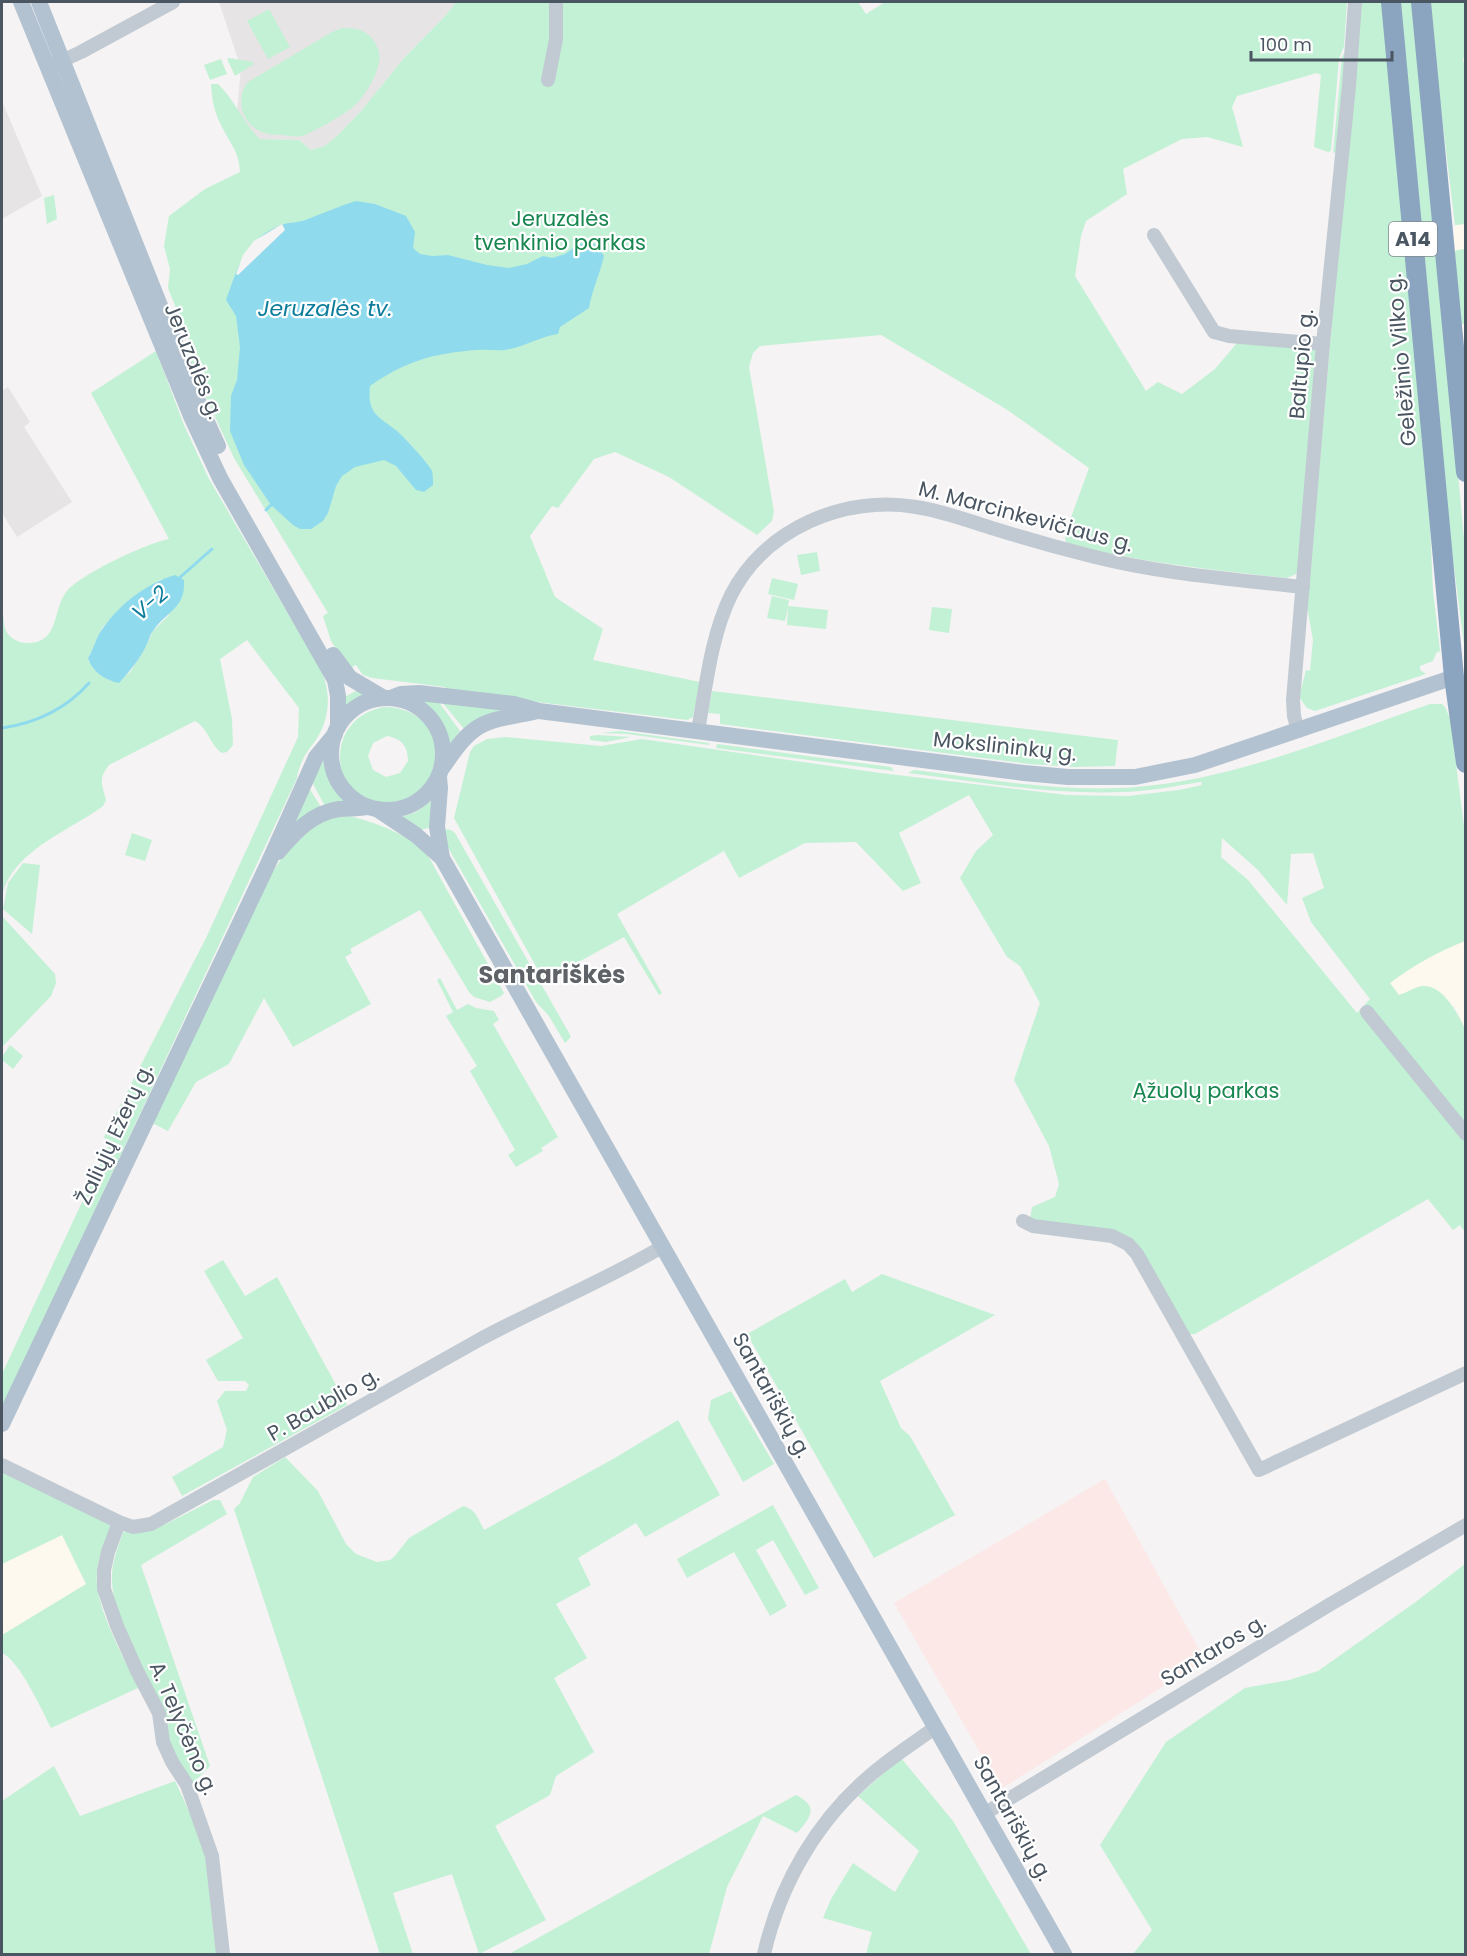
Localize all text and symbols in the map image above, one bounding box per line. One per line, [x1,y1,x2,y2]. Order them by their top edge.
scale bar [1251,24,1392,62]
text: 100 m [1260,32,1312,57]
park label: Jeruzalės tvenkinio parkas [474,204,646,257]
road number: A14 [1389,222,1437,256]
street label: Geležinio Vilko g. [1379,273,1423,447]
water label: Jeruzalės tv. [258,293,392,324]
street label: Jeruzalės g. [158,299,230,423]
street label: Baltupio g. [1282,308,1320,420]
street label: M. Marcinkevičiaus g. [915,473,1137,559]
water label: V-2 [125,578,175,628]
street label: Mokslininkų g. [932,724,1078,768]
district label: Santariškės [478,958,626,991]
street label: Žaliųjų Ežerų g. [69,1059,159,1209]
park label: Ąžuolų parkas [1133,1076,1280,1105]
street label: Santariškių g. [726,1327,818,1463]
street label: P. Baublio g. [262,1360,384,1448]
street label: Santaros g. [1155,1607,1271,1693]
street label: A. Telyčėno g. [143,1657,225,1799]
street label: Santariškių g. [967,1750,1059,1886]

